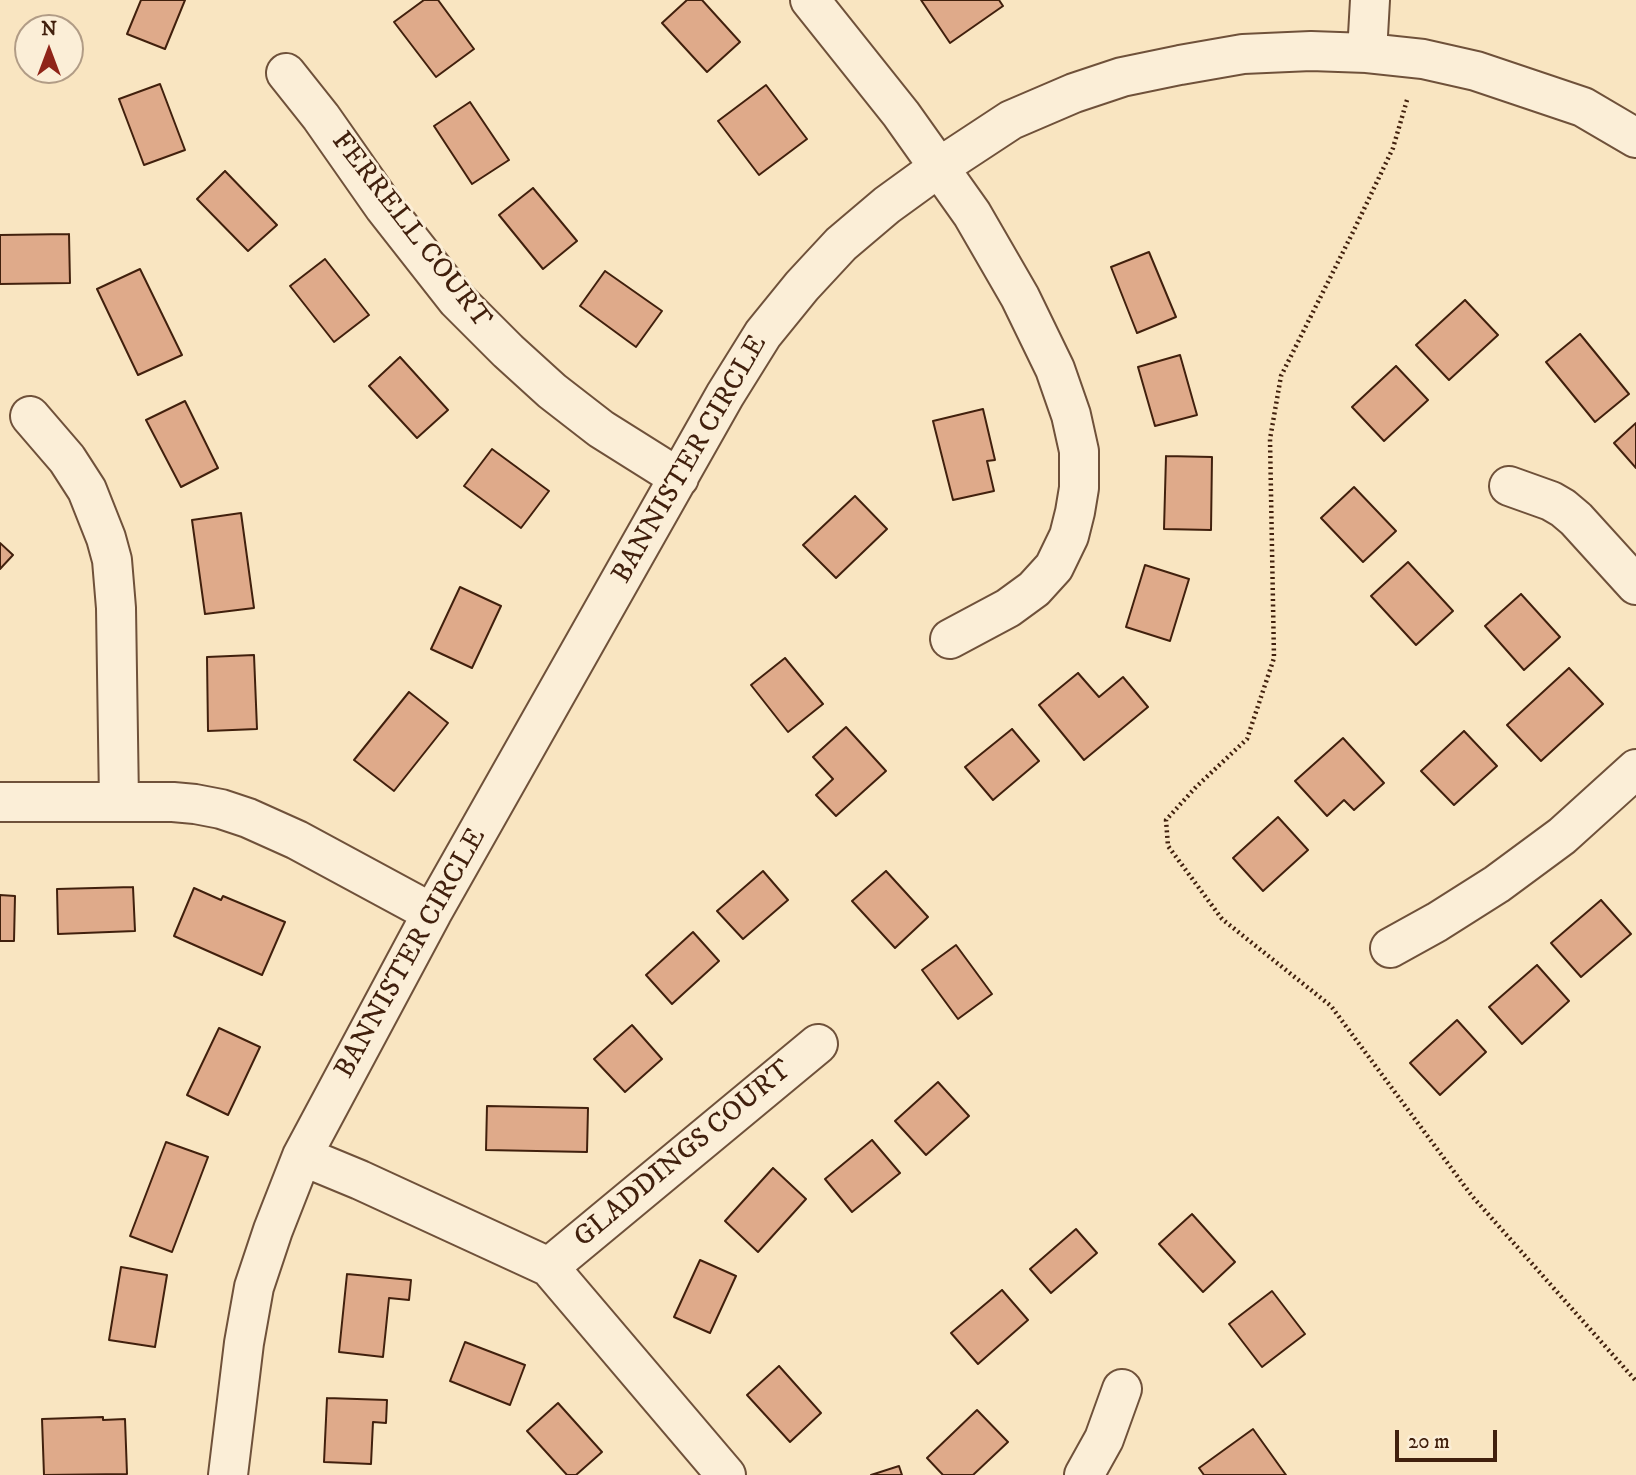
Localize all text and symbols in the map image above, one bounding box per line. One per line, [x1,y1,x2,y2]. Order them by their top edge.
north arrow [14,14,84,84]
text: N [41,18,57,41]
street label: FERRELL COURT [323,126,497,336]
street label: BANNISTER CIRCLE [606,330,776,590]
street label: BANNISTER CIRCLE [329,823,495,1085]
street label: GLADDINGS COURT [568,1054,800,1256]
scale bar [1398,1416,1500,1460]
text: 20 m [1408,1429,1450,1455]

